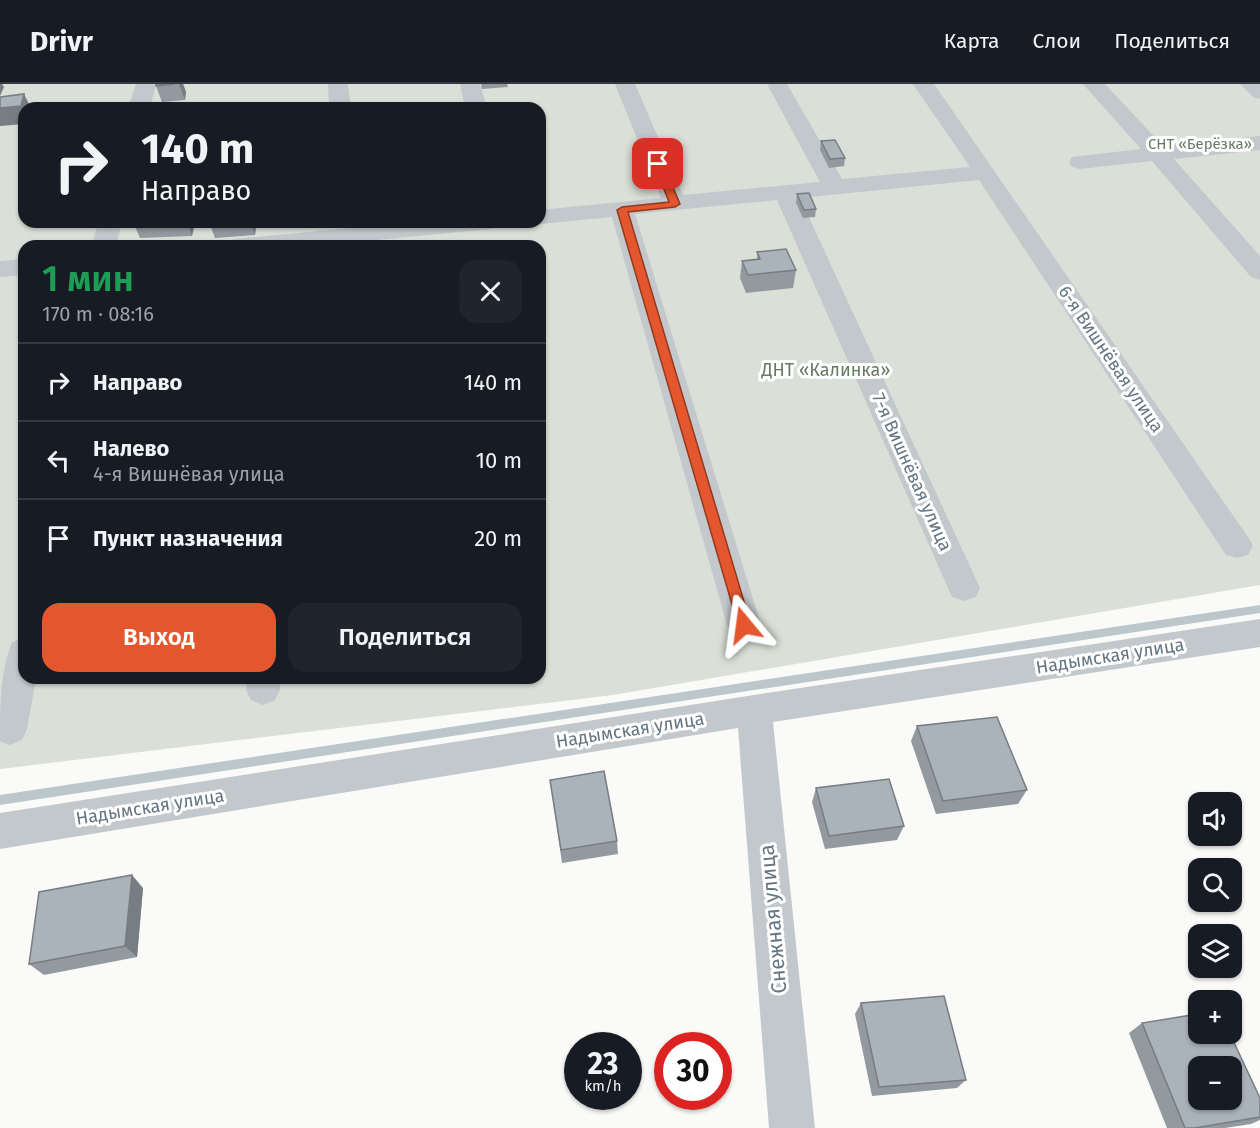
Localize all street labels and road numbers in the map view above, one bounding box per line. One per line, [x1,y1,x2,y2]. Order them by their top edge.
street label: 6-я Вишнёвая улица [1054,281,1168,437]
street label: 7-я Вишнёвая улица [867,389,957,555]
street label: Надымская улица [1034,633,1186,679]
street label: Надымская улица [554,707,706,753]
street label: Надымская улица [74,784,226,830]
street label: Снежная улица [754,843,792,995]

